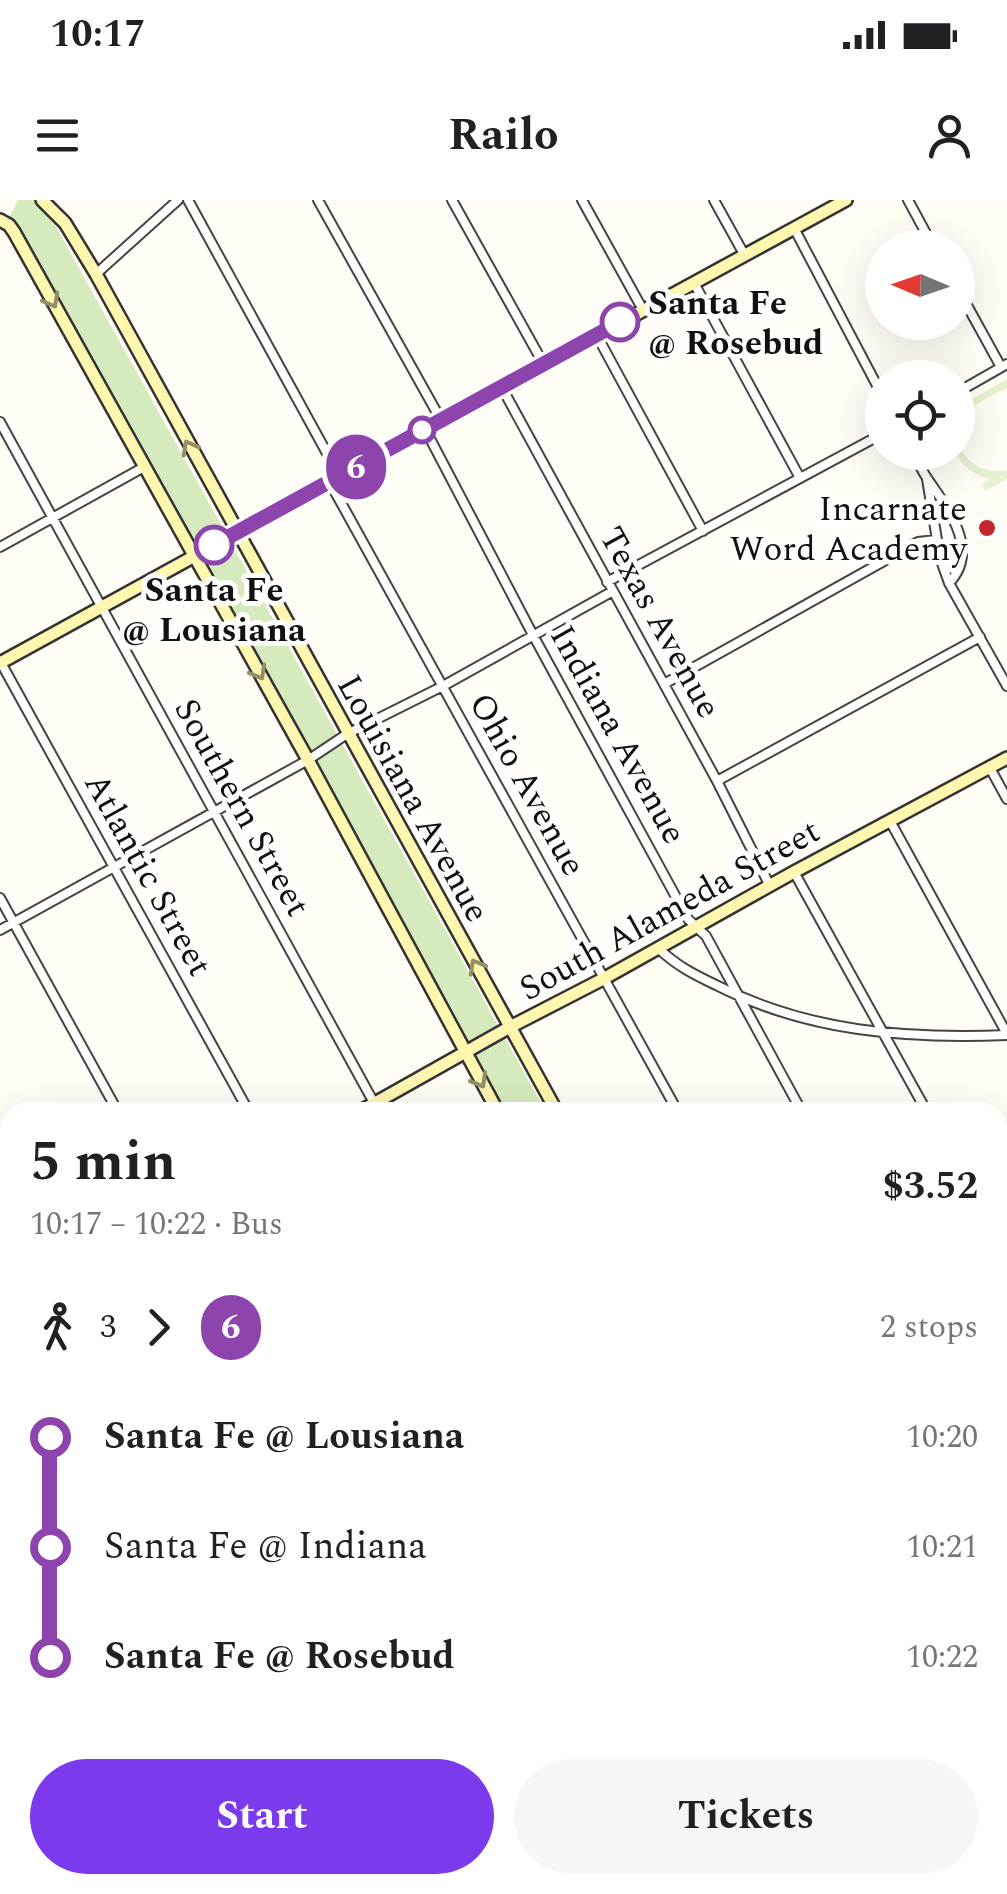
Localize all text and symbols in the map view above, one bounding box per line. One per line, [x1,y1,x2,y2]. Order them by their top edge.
text: 10:17 [50,6,145,64]
text: Railo [448,101,559,170]
icon: menu [30,108,85,163]
icon: person [922,108,977,163]
north arrow [865,230,975,340]
map controls [865,230,975,470]
place label: Santa Fe @ Rosebud [648,277,823,370]
one-way arrow [40,290,60,308]
marker: Santa Fe @ Rosebud [601,303,639,341]
button: locate [865,360,975,470]
unlabelled marker [409,417,435,443]
line badge: 6 [324,434,388,500]
one-way arrow [182,439,202,457]
text: 6 [346,441,366,494]
place label: Incarnate Word Academy [730,483,968,576]
street label: Texas Avenue [585,517,734,728]
marker: Incarnate Word Academy [976,517,998,539]
marker: Santa Fe @ Lousiana [195,526,233,564]
place label: Santa Fe @ Lousiana [122,564,306,657]
street label: Indiana Avenue [536,615,700,854]
one-way arrow [247,662,266,680]
street label: Louisiana Avenue [323,665,503,932]
street label: Ohio Avenue [454,683,599,886]
street label: Southern Street [160,689,324,927]
street label: Atlantic Street [70,763,226,986]
street label: South Alameda Street [510,805,830,1015]
one-way arrow [469,958,489,976]
one-way arrow [468,1071,488,1089]
text: 5 min [30,1121,176,1204]
text: $3.52 [883,1158,978,1216]
text: 10:17 – 10:22 · Bus [30,1200,283,1249]
icon: walk [30,1300,85,1355]
icon: forward [131,1300,186,1355]
text: 6 [221,1301,241,1354]
text: 3 [100,1303,116,1352]
text: 2 stops [880,1303,978,1352]
text: Santa Fe @ Lousiana [104,1408,464,1466]
text: 10:20 [906,1413,978,1462]
text: Santa Fe @ Indiana [104,1518,427,1576]
text: 10:21 [906,1523,978,1572]
text: Santa Fe @ Rosebud [104,1628,455,1686]
text: 10:22 [906,1633,978,1682]
button: Start [30,1759,494,1874]
button: Tickets [514,1759,978,1874]

